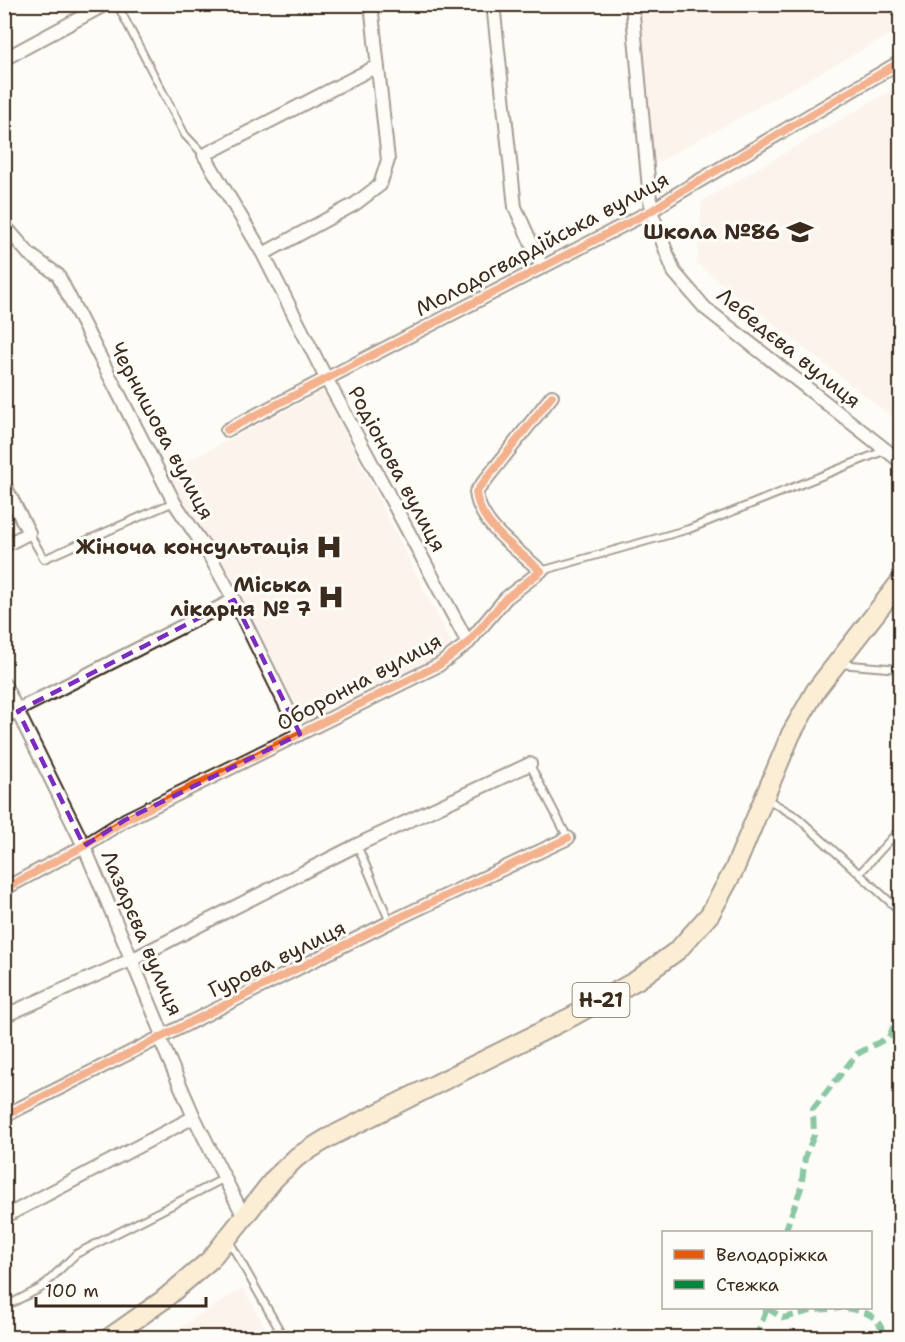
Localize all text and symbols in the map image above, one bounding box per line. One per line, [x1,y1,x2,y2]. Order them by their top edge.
street label: Молодогвардійська вулиця [410,165,674,323]
school or university icon: Школа №86 [785,217,815,247]
place label: Школа №86 [643,218,780,246]
street label: Лебедєва вулиця [711,281,867,415]
street label: Чернишова вулиця [103,337,221,525]
street label: Родіонова вулиця [341,381,453,557]
hospital icon: Жіноча консультація [314,532,344,562]
place label: Жіноча консультація [76,533,309,561]
place label: Міська лікарня № 7 [170,571,312,623]
hospital icon: Міська лікарня № 7 [316,582,346,612]
street label: Оборонна вулиця [272,627,446,737]
street label: Лазарєва вулиця [94,846,190,1020]
street label: Гурова вулиця [204,914,350,1004]
road number: Н-21 [572,983,630,1017]
legend [662,1231,872,1309]
text: Велодоріжка [716,1243,828,1267]
scale bar [36,1270,206,1308]
text: Стежка [716,1273,779,1297]
text: 100 m [45,1279,99,1303]

